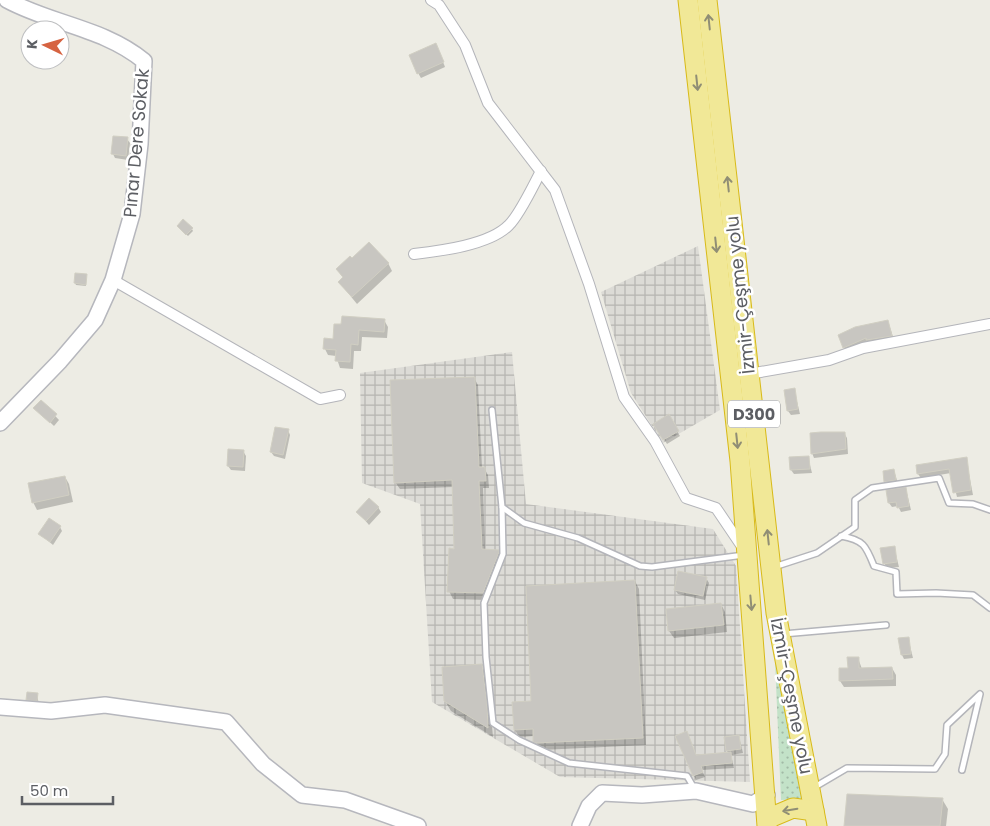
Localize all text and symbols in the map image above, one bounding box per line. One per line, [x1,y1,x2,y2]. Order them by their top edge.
one-way arrow [704,15,714,31]
north arrow [20,20,70,70]
text: K [22,38,42,50]
street label: Pınar Dere Sokak [117,67,155,219]
one-way arrow [692,75,702,91]
one-way arrow [723,176,733,192]
street label: İzmir-Çeşme yolu [719,215,761,375]
one-way arrow [711,236,720,252]
road number: D300 [728,400,780,428]
one-way arrow [732,433,742,449]
one-way arrow [763,529,773,545]
one-way arrow [746,595,756,611]
street label: İzmir-Çeşme yolu [765,616,819,776]
scale bar [22,774,114,806]
text: 50 m [30,780,68,801]
one-way arrow [782,806,798,815]

